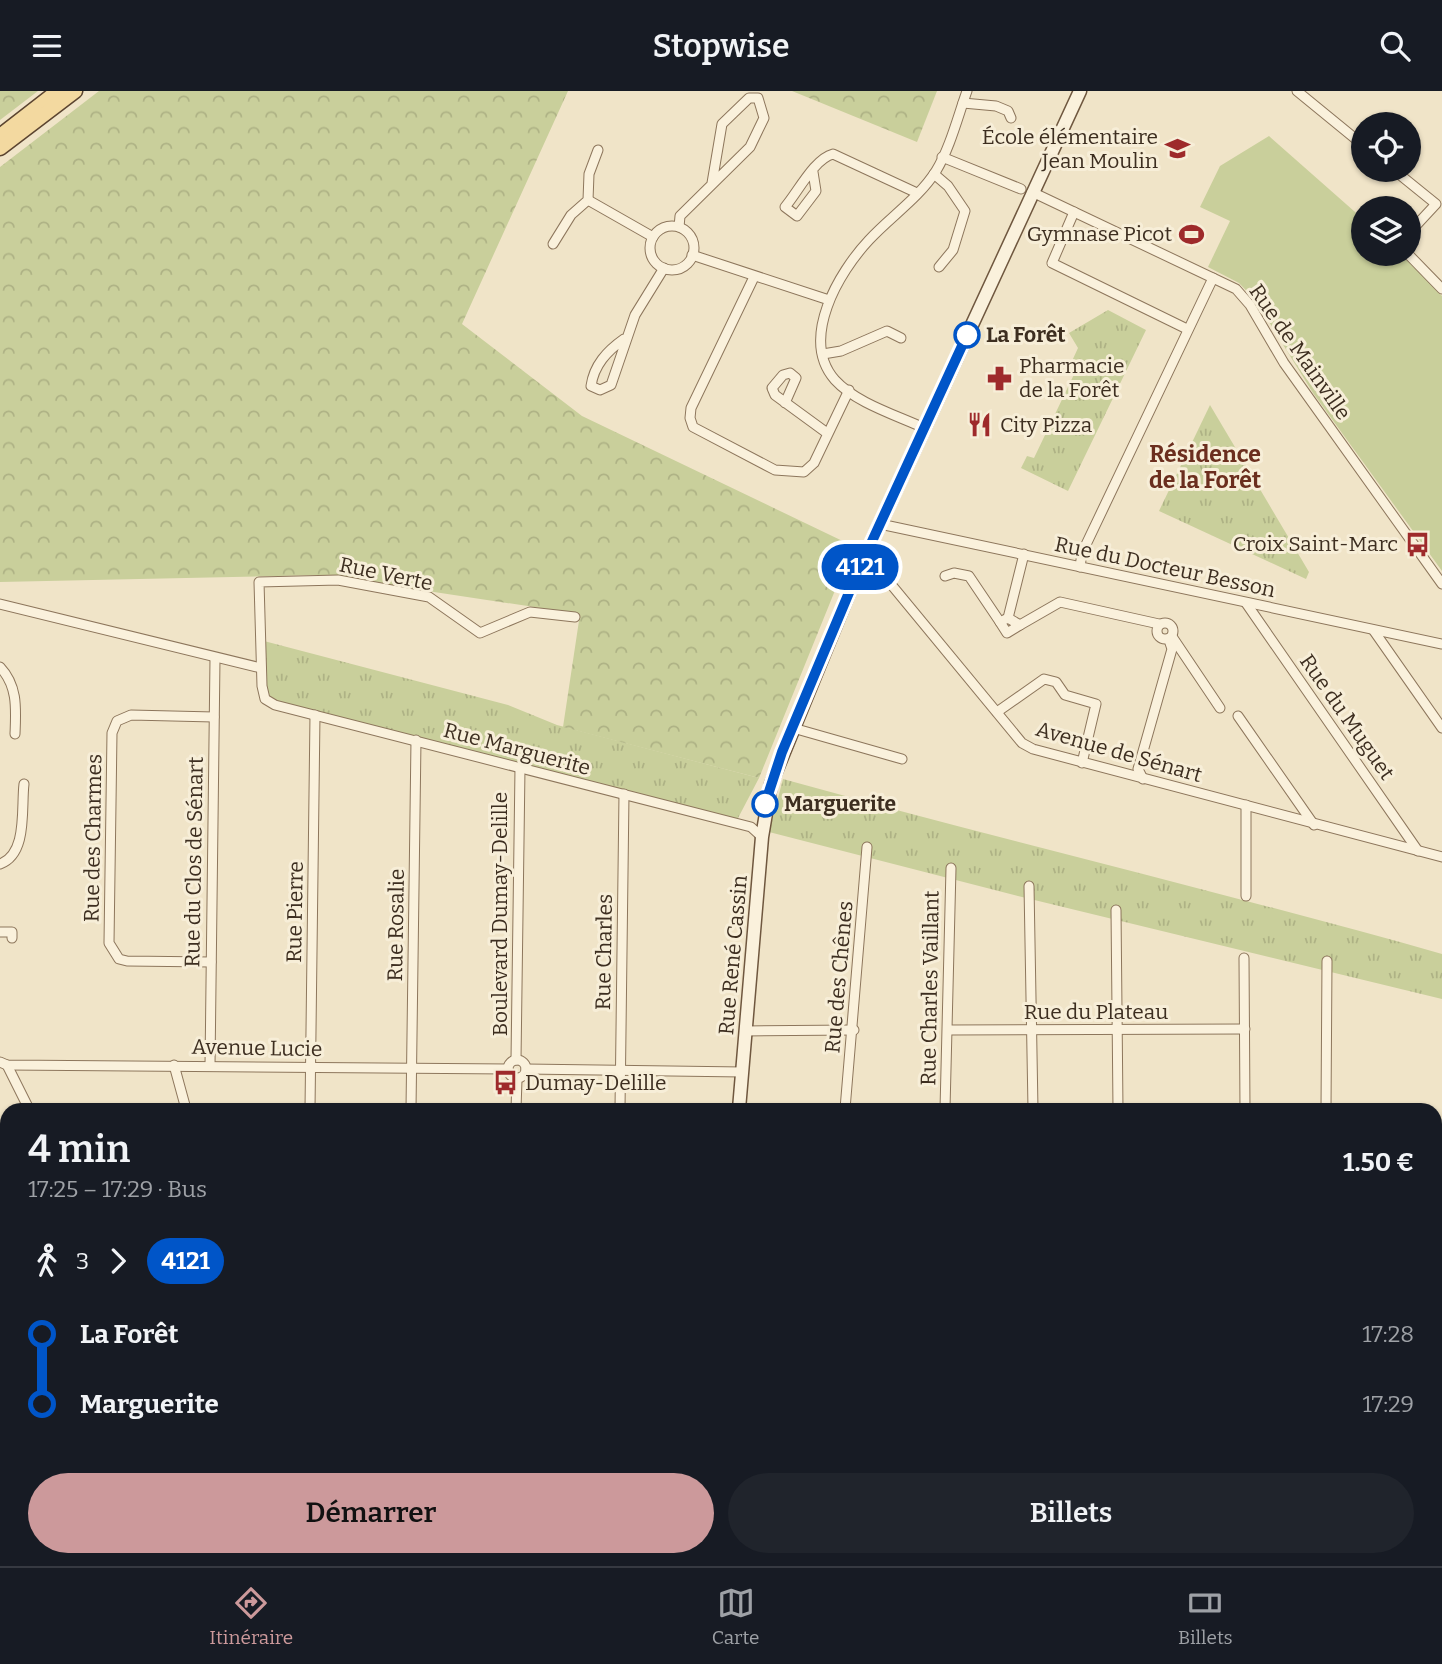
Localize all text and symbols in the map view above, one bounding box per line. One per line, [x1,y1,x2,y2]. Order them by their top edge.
icon: menu [28,27,66,65]
text: Stopwise [652,27,790,65]
icon: search [1376,27,1414,65]
map controls [1351,112,1421,266]
button: locate [1351,112,1421,182]
place label: École élémentaire Jean Moulin [982,124,1158,174]
school or university icon: École élémentaire Jean Moulin [1164,135,1192,163]
button: layers [1351,196,1421,266]
sports icon: Gymnase Picot [1178,220,1206,248]
place label: Gymnase Picot [1027,221,1172,247]
street label: Rue de Mainville [1243,279,1357,425]
marker: La Forêt [954,322,980,348]
place label: La Forêt [986,322,1066,348]
place label: Pharmacie de la Forêt [1019,353,1125,403]
pharmacy icon: Pharmacie de la Forêt [985,364,1013,392]
restaurant icon: City Pizza [966,411,994,439]
place label: City Pizza [1000,412,1093,438]
district label: Résidence de la Forêt [1149,440,1261,494]
bus stop icon: Croix Saint-Marc [1404,530,1432,558]
street label: Rue du Docteur Besson [1052,531,1278,603]
place label: Croix Saint-Marc [1233,531,1398,557]
line badge: 4121 [811,544,909,590]
street label: Rue Verte [337,551,435,597]
text: 4121 [836,553,884,581]
street label: Rue du Muguet [1294,649,1400,785]
street label: Avenue de Sénart [1033,716,1205,788]
street label: Rue Marguerite [441,717,593,781]
street label: Rue des Charmes [79,754,107,922]
street label: Rue du Clos de Sénart [179,756,209,968]
marker: Marguerite [752,791,778,817]
place label: Marguerite [784,791,896,817]
street label: Boulevard Dumay-Delille [487,792,513,1036]
street label: Rue Pierre [281,861,309,963]
street label: Rue Rosalie [382,868,410,982]
street label: Rue René Cassin [713,874,753,1036]
street label: Rue Charles Vaillant [915,890,945,1086]
street label: Rue Charles [590,894,618,1010]
street label: Rue des Chênes [819,900,859,1054]
street label: Rue du Plateau [1024,999,1168,1025]
street label: Avenue Lucie [192,1034,322,1062]
bus stop icon: Dumay-Delille [491,1069,519,1097]
place label: Dumay-Delille [525,1070,667,1096]
text: 4 min [28,1126,130,1172]
text: 1.50 € [1343,1147,1414,1178]
text: 17:25 – 17:29 · Bus [28,1175,207,1203]
icon: walk [28,1242,66,1280]
icon: forward [99,1242,137,1280]
text: 3 [76,1247,89,1275]
text: 4121 [161,1247,210,1275]
text: La Forêt [80,1319,179,1350]
text: 17:28 [1362,1320,1414,1348]
text: Marguerite [80,1389,219,1420]
text: 17:29 [1363,1390,1414,1418]
button: Démarrer [28,1473,714,1553]
button: Billets [728,1473,1414,1553]
tab: Itinéraire [209,1584,293,1649]
tab: Carte [712,1584,759,1649]
tab: Billets [1178,1584,1233,1649]

